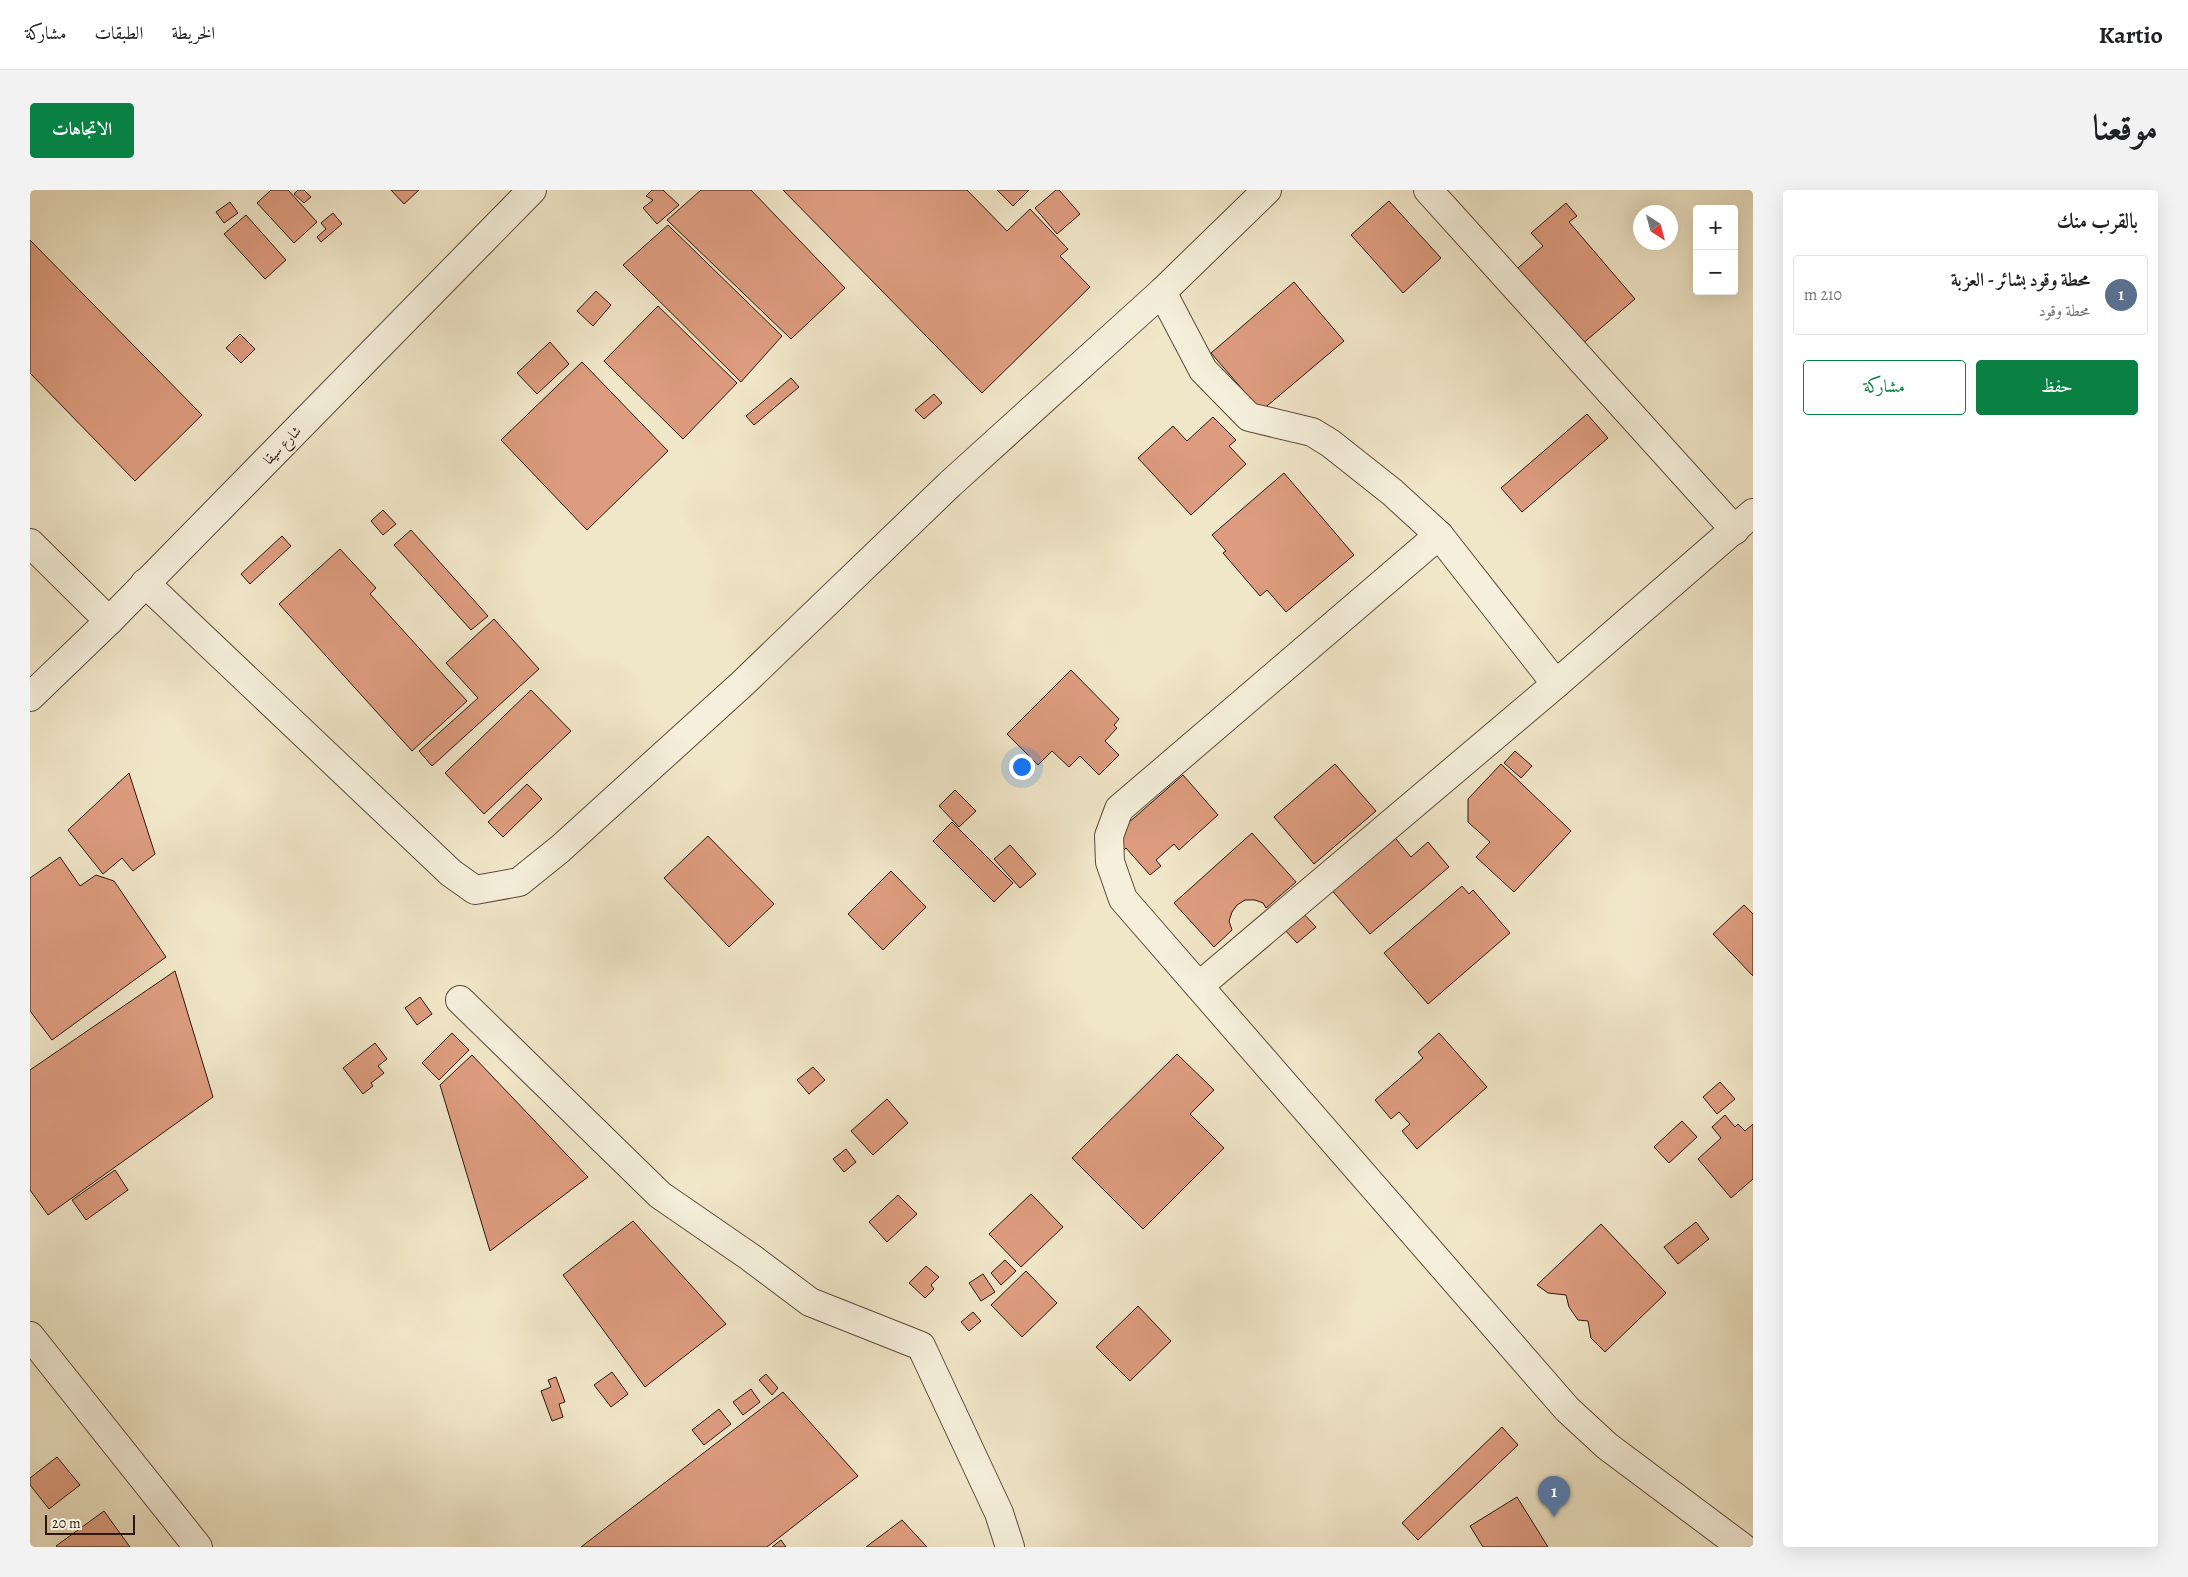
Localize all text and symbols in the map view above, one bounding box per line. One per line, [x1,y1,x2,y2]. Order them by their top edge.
text: Kartio [2099,19,2163,51]
text: مشاركة [25,21,66,45]
text: الطبقات [94,21,143,45]
text: الخريطة [171,21,215,45]
button: الاتجاهات [30,103,134,158]
text: موقعنا [2093,103,2158,151]
north arrow [1633,205,1678,250]
map controls [1693,205,1738,295]
button: + [1693,205,1738,250]
text: بالقرب منك [2057,207,2138,235]
button: − [1693,250,1738,295]
text: محطة وقود بشائر - العزبة [1951,267,2090,293]
text: 210 m [1804,284,1842,306]
text: 1 [2118,284,2124,306]
text: محطة وقود [2038,300,2090,322]
button: مشاركة [1803,360,1966,415]
button: حفظ [1976,360,2138,415]
street label: شارع سيقا [259,422,307,470]
your location [1009,754,1035,780]
pin: 1 [1538,1476,1570,1517]
scale bar [45,1512,135,1535]
text: 20 m [52,1514,81,1533]

